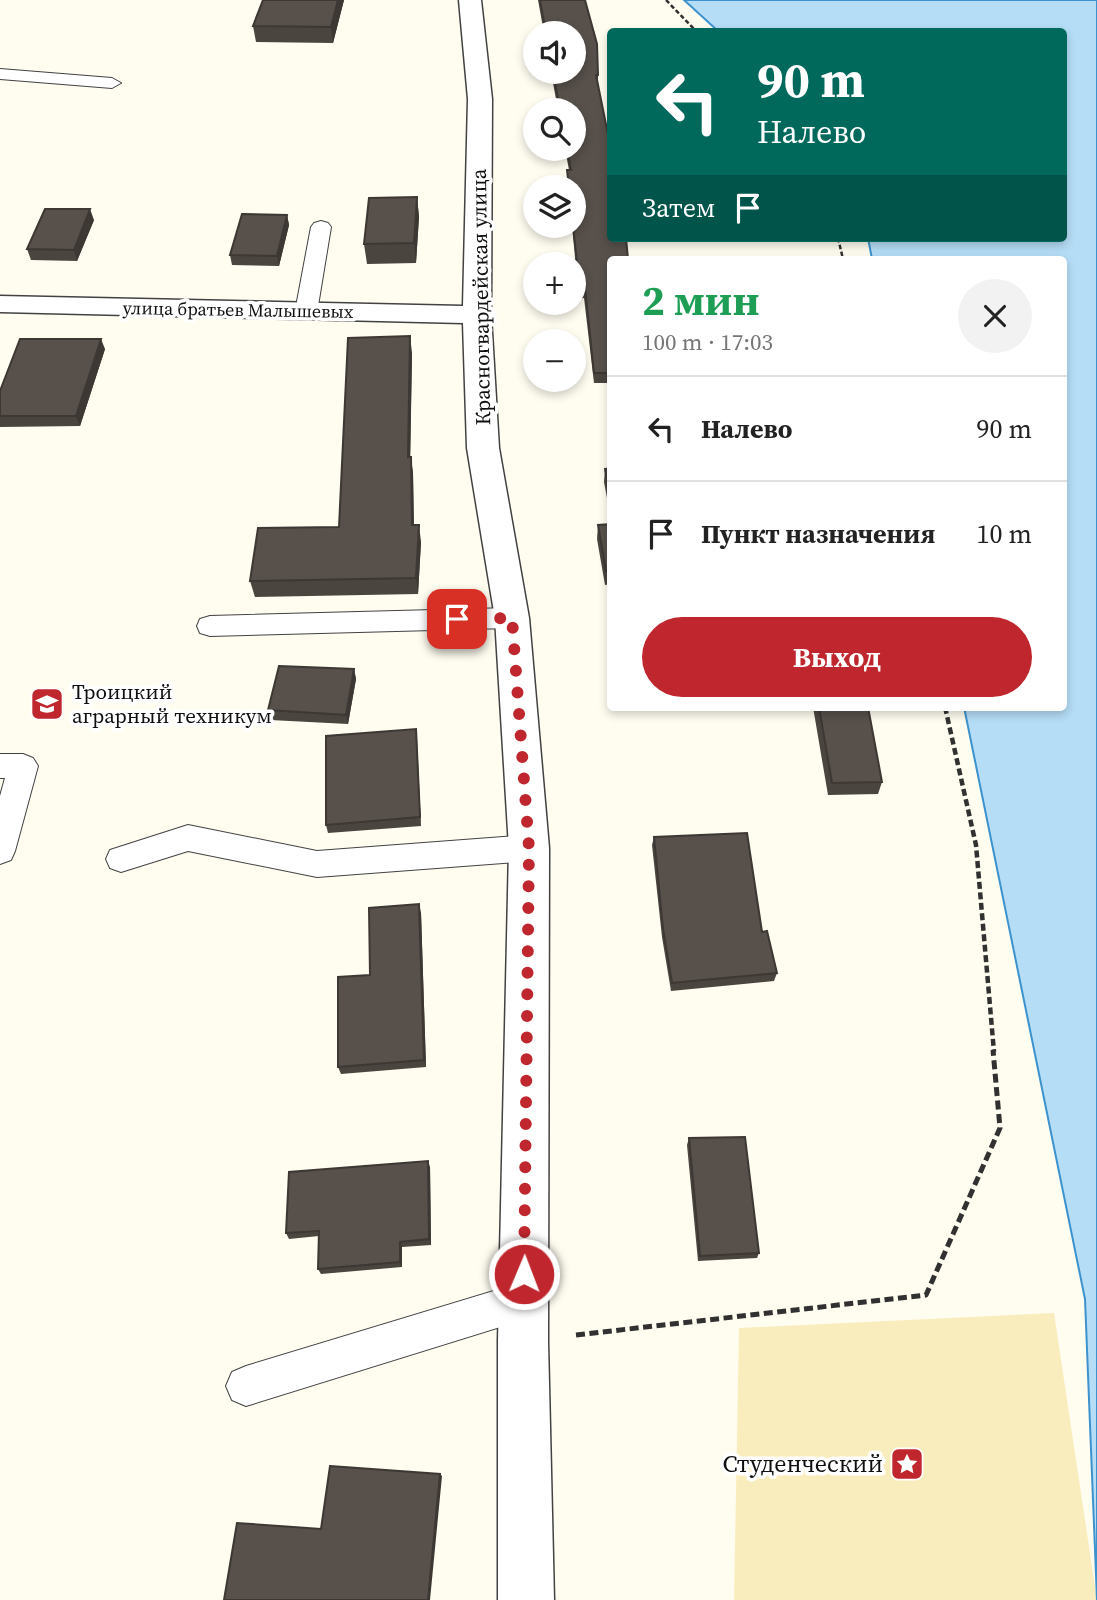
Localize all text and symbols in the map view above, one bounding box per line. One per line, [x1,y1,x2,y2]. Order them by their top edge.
map controls [523,21,586,392]
button: sound [523,21,586,84]
text: 90 m [757,46,865,113]
icon: left [642,56,733,147]
button: search [523,98,586,161]
text: Налево [757,110,866,154]
street label: Красногвардейская улица [464,168,497,426]
button: layers [523,175,586,238]
icon: arrive [729,189,767,227]
text: Затем [642,190,715,226]
button: + [523,252,586,315]
text: 2 мин [642,271,759,329]
button: close [958,279,1032,353]
street label: улица братьев Малышевых [122,295,354,324]
text: 100 m · 17:03 [642,326,773,358]
button: − [523,329,586,392]
icon: left [642,410,680,448]
text: Налево [701,411,792,447]
text: 90 m [977,411,1032,447]
icon: arrive [642,515,680,553]
text: Пункт назначения [701,516,935,552]
text: 10 m [977,516,1032,552]
pin [427,589,487,649]
icon: arrive [438,600,476,638]
button: Выход [642,617,1032,697]
place label: Троицкий аграрный техникум [72,677,272,730]
school or university icon: Троицкий аграрный техникум [28,685,66,723]
position arrow [487,1237,561,1311]
place icon: Студенческий [888,1445,926,1483]
place label: Студенческий [723,1447,883,1480]

